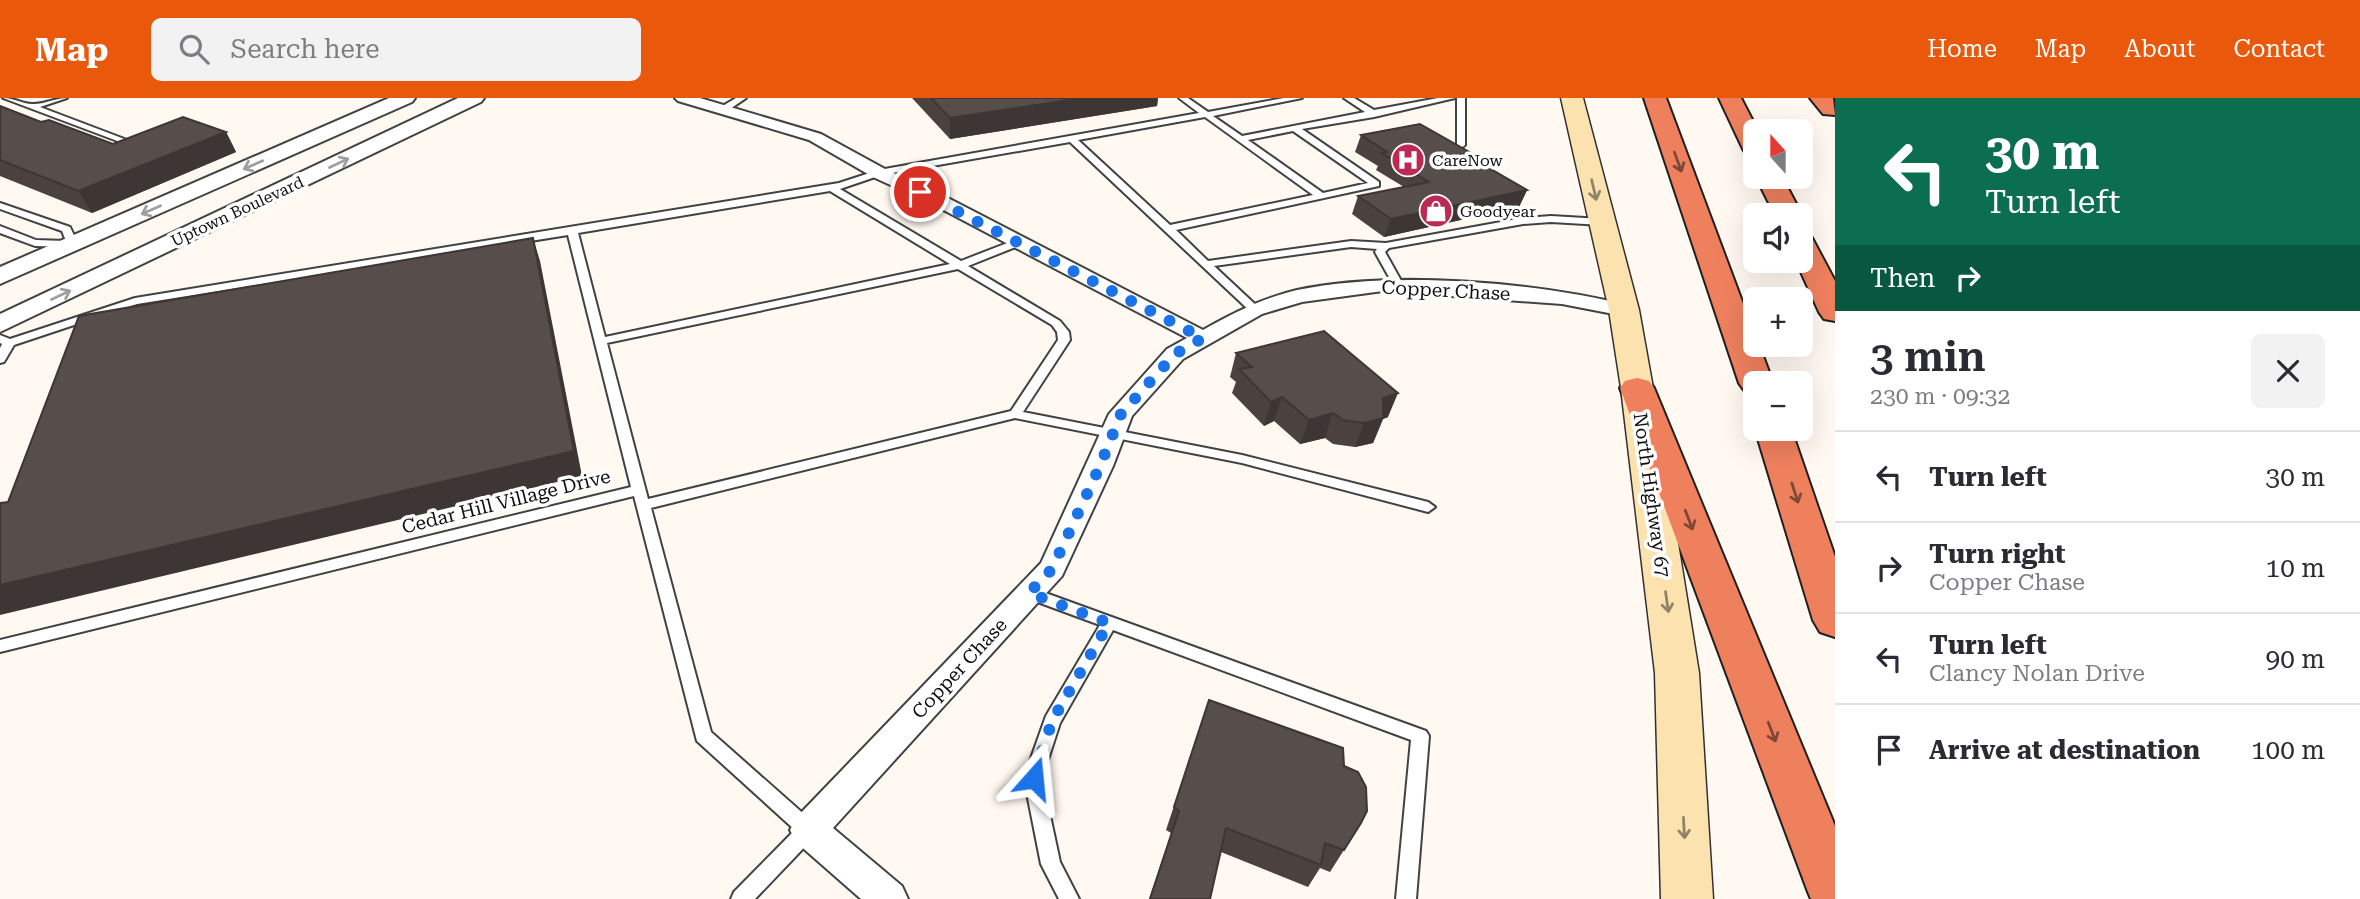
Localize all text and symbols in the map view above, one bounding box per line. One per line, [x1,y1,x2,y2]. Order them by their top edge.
search box [151,18,641,81]
text: Map [35,30,109,69]
icon: search [175,30,213,68]
text: Search here [231,34,380,64]
text: Home [1927,35,1997,63]
text: Map [2035,35,2086,63]
text: About [2124,35,2195,63]
text: Contact [2233,35,2325,63]
north arrow [1743,119,1813,189]
map controls [1743,119,1813,441]
text: 30 m [1985,124,2100,181]
icon: left [1870,126,1961,217]
hospital icon: CareNow [1389,141,1427,179]
place label: CareNow [1432,151,1503,170]
one-way arrow [1672,151,1685,173]
one-way arrow [328,156,350,169]
one-way arrow [243,159,264,172]
pin [890,162,950,222]
street label: Uptown Boulevard [168,172,307,251]
icon: arrive [901,173,939,211]
one-way arrow [1588,178,1602,201]
text: Turn left [1985,183,2120,221]
shop icon: Goodyear [1417,192,1455,230]
place label: Goodyear [1460,202,1536,221]
button: sound [1743,203,1813,273]
one-way arrow [141,204,163,217]
icon: right [1949,259,1987,297]
text: Then [1870,263,1935,293]
street label: Copper Chase [1381,276,1511,305]
one-way arrow [50,287,71,301]
button: + [1743,287,1813,357]
text: 3 min [1870,332,1986,381]
button: close [2251,334,2325,408]
button: − [1743,371,1813,441]
text: 230 m · 09:32 [1870,383,2010,410]
street label: North Highway 67 [1629,411,1675,579]
icon: left [1870,458,1908,496]
text: Turn left [1929,462,2047,492]
text: 30 m [2266,462,2325,492]
street label: Cedar Hill Village Drive [399,464,613,539]
one-way arrow [1789,482,1802,504]
one-way arrow [1683,509,1696,531]
text: Turn right [1929,539,2065,569]
icon: right [1870,549,1908,587]
text: 10 m [2266,553,2325,583]
text: Copper Chase [1929,569,2085,596]
one-way arrow [1660,590,1673,612]
street label: Copper Chase [907,613,1012,723]
text: Turn left [1929,630,2047,660]
icon: left [1870,640,1908,678]
text: 90 m [2266,644,2325,674]
text: Clancy Nolan Drive [1929,660,2145,687]
one-way arrow [1767,721,1780,742]
icon: arrive [1870,731,1908,769]
text: Arrive at destination [1929,735,2200,765]
text: 100 m [2251,735,2325,765]
position arrow [997,741,1071,815]
one-way arrow [1677,816,1690,839]

